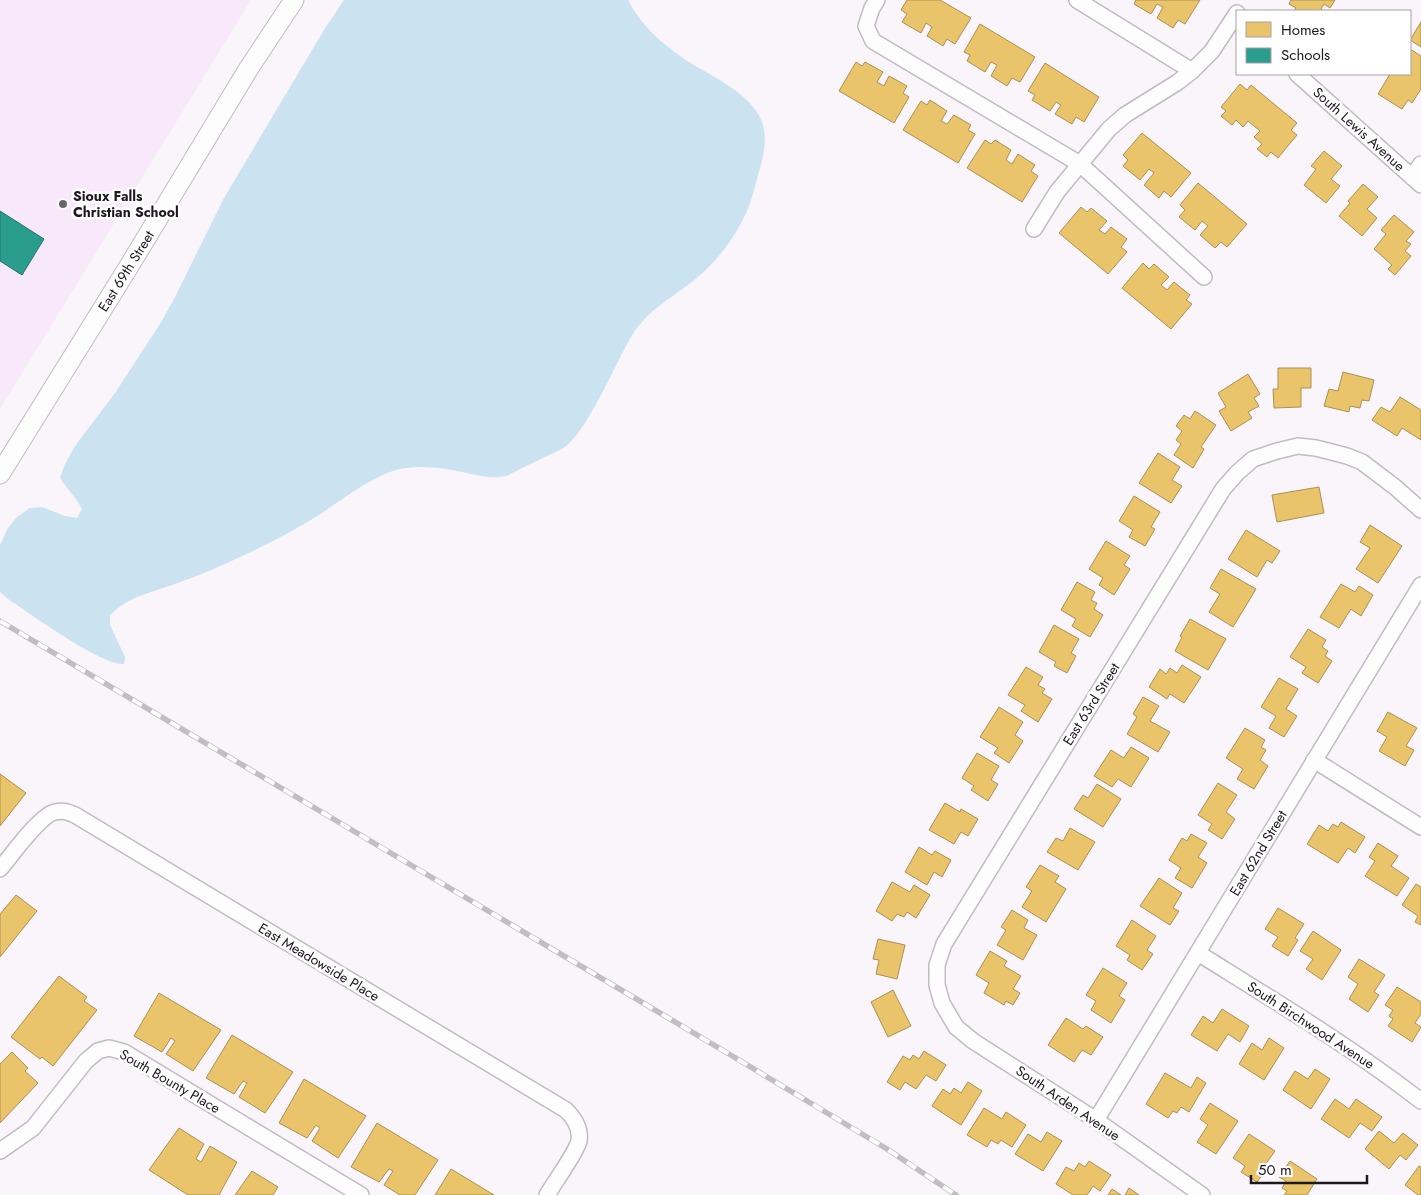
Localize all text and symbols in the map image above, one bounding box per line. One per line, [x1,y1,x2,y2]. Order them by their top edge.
legend [1236,10,1411,75]
text: Homes [1281,19,1325,41]
text: Schools [1281,44,1330,66]
street label: South Lewis Avenue [1309,82,1409,176]
place label: Sioux Falls Christian School [73,186,179,222]
marker: Sioux Falls Christian School [57,198,69,210]
street label: East 69th Street [93,226,159,315]
street label: East 63rd Street [1058,658,1125,749]
street label: East 62nd Street [1225,806,1292,900]
street label: East Meadowside Place [255,918,383,1006]
street label: South Birchwood Avenue [1243,976,1379,1074]
street label: South Bounty Place [116,1044,224,1118]
street label: South Arden Avenue [1012,1061,1124,1145]
scale bar [1251,1152,1367,1184]
text: 50 m [1258,1159,1292,1181]

